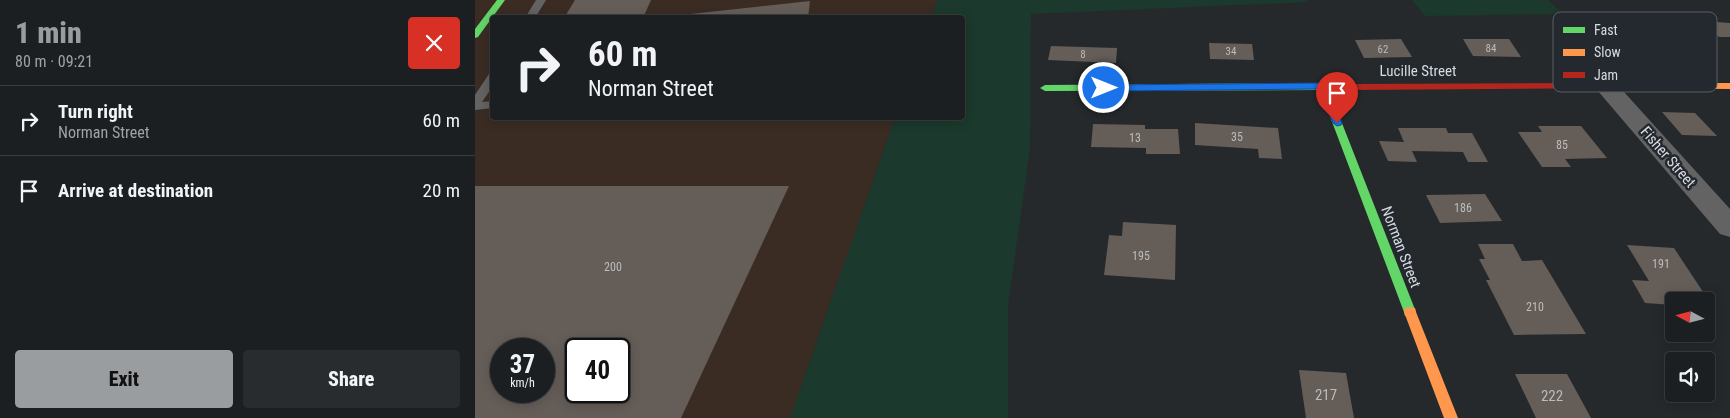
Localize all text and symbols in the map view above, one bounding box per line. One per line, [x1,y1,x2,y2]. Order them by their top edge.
legend [1553,12,1717,92]
text: 1 min [15,15,82,50]
button: close [408,17,460,69]
text: Fast [1594,22,1618,38]
text: 60 m [588,34,657,75]
icon: right [505,35,570,100]
house number: 84 [1486,42,1497,55]
house number: 62 [1378,43,1388,56]
text: Slow [1594,44,1621,60]
house number: 34 [1226,45,1237,58]
house number: 8 [1080,48,1086,61]
text: 80 m · 09:21 [15,52,93,71]
position arrow [1077,61,1129,113]
street label: Lucille Street [1380,62,1456,80]
text: Jam [1594,67,1618,83]
pin [1316,72,1358,123]
text: Norman Street [588,76,714,101]
icon: arrive [1323,79,1351,107]
text: Turn right [58,100,133,123]
icon: right [15,107,43,135]
text: 60 m [423,109,460,132]
text: Norman Street [58,123,149,142]
street label: Fisher Street [1637,123,1699,191]
house number: 35 [1231,130,1243,144]
house number: 13 [1129,131,1141,145]
house number: 85 [1556,138,1568,152]
icon: arrive [15,177,43,205]
text: Arrive at destination [58,179,213,202]
text: 20 m [423,179,460,202]
house number: 186 [1454,201,1472,215]
street label: Norman Street [1377,204,1425,290]
house number: 195 [1132,249,1150,263]
house number: 191 [1652,257,1670,271]
house number: 200 [604,260,622,274]
north arrow [1665,292,1715,342]
map controls [1665,292,1715,402]
house number: 210 [1526,300,1544,314]
speed limit sign: 40 [565,338,630,403]
button: Exit [15,350,233,408]
button: Share [243,350,460,408]
text: 37 [510,350,535,379]
button: sound [1665,352,1715,402]
text: km/h [510,376,535,390]
house number: 217 [1315,386,1337,404]
house number: 222 [1541,387,1563,405]

